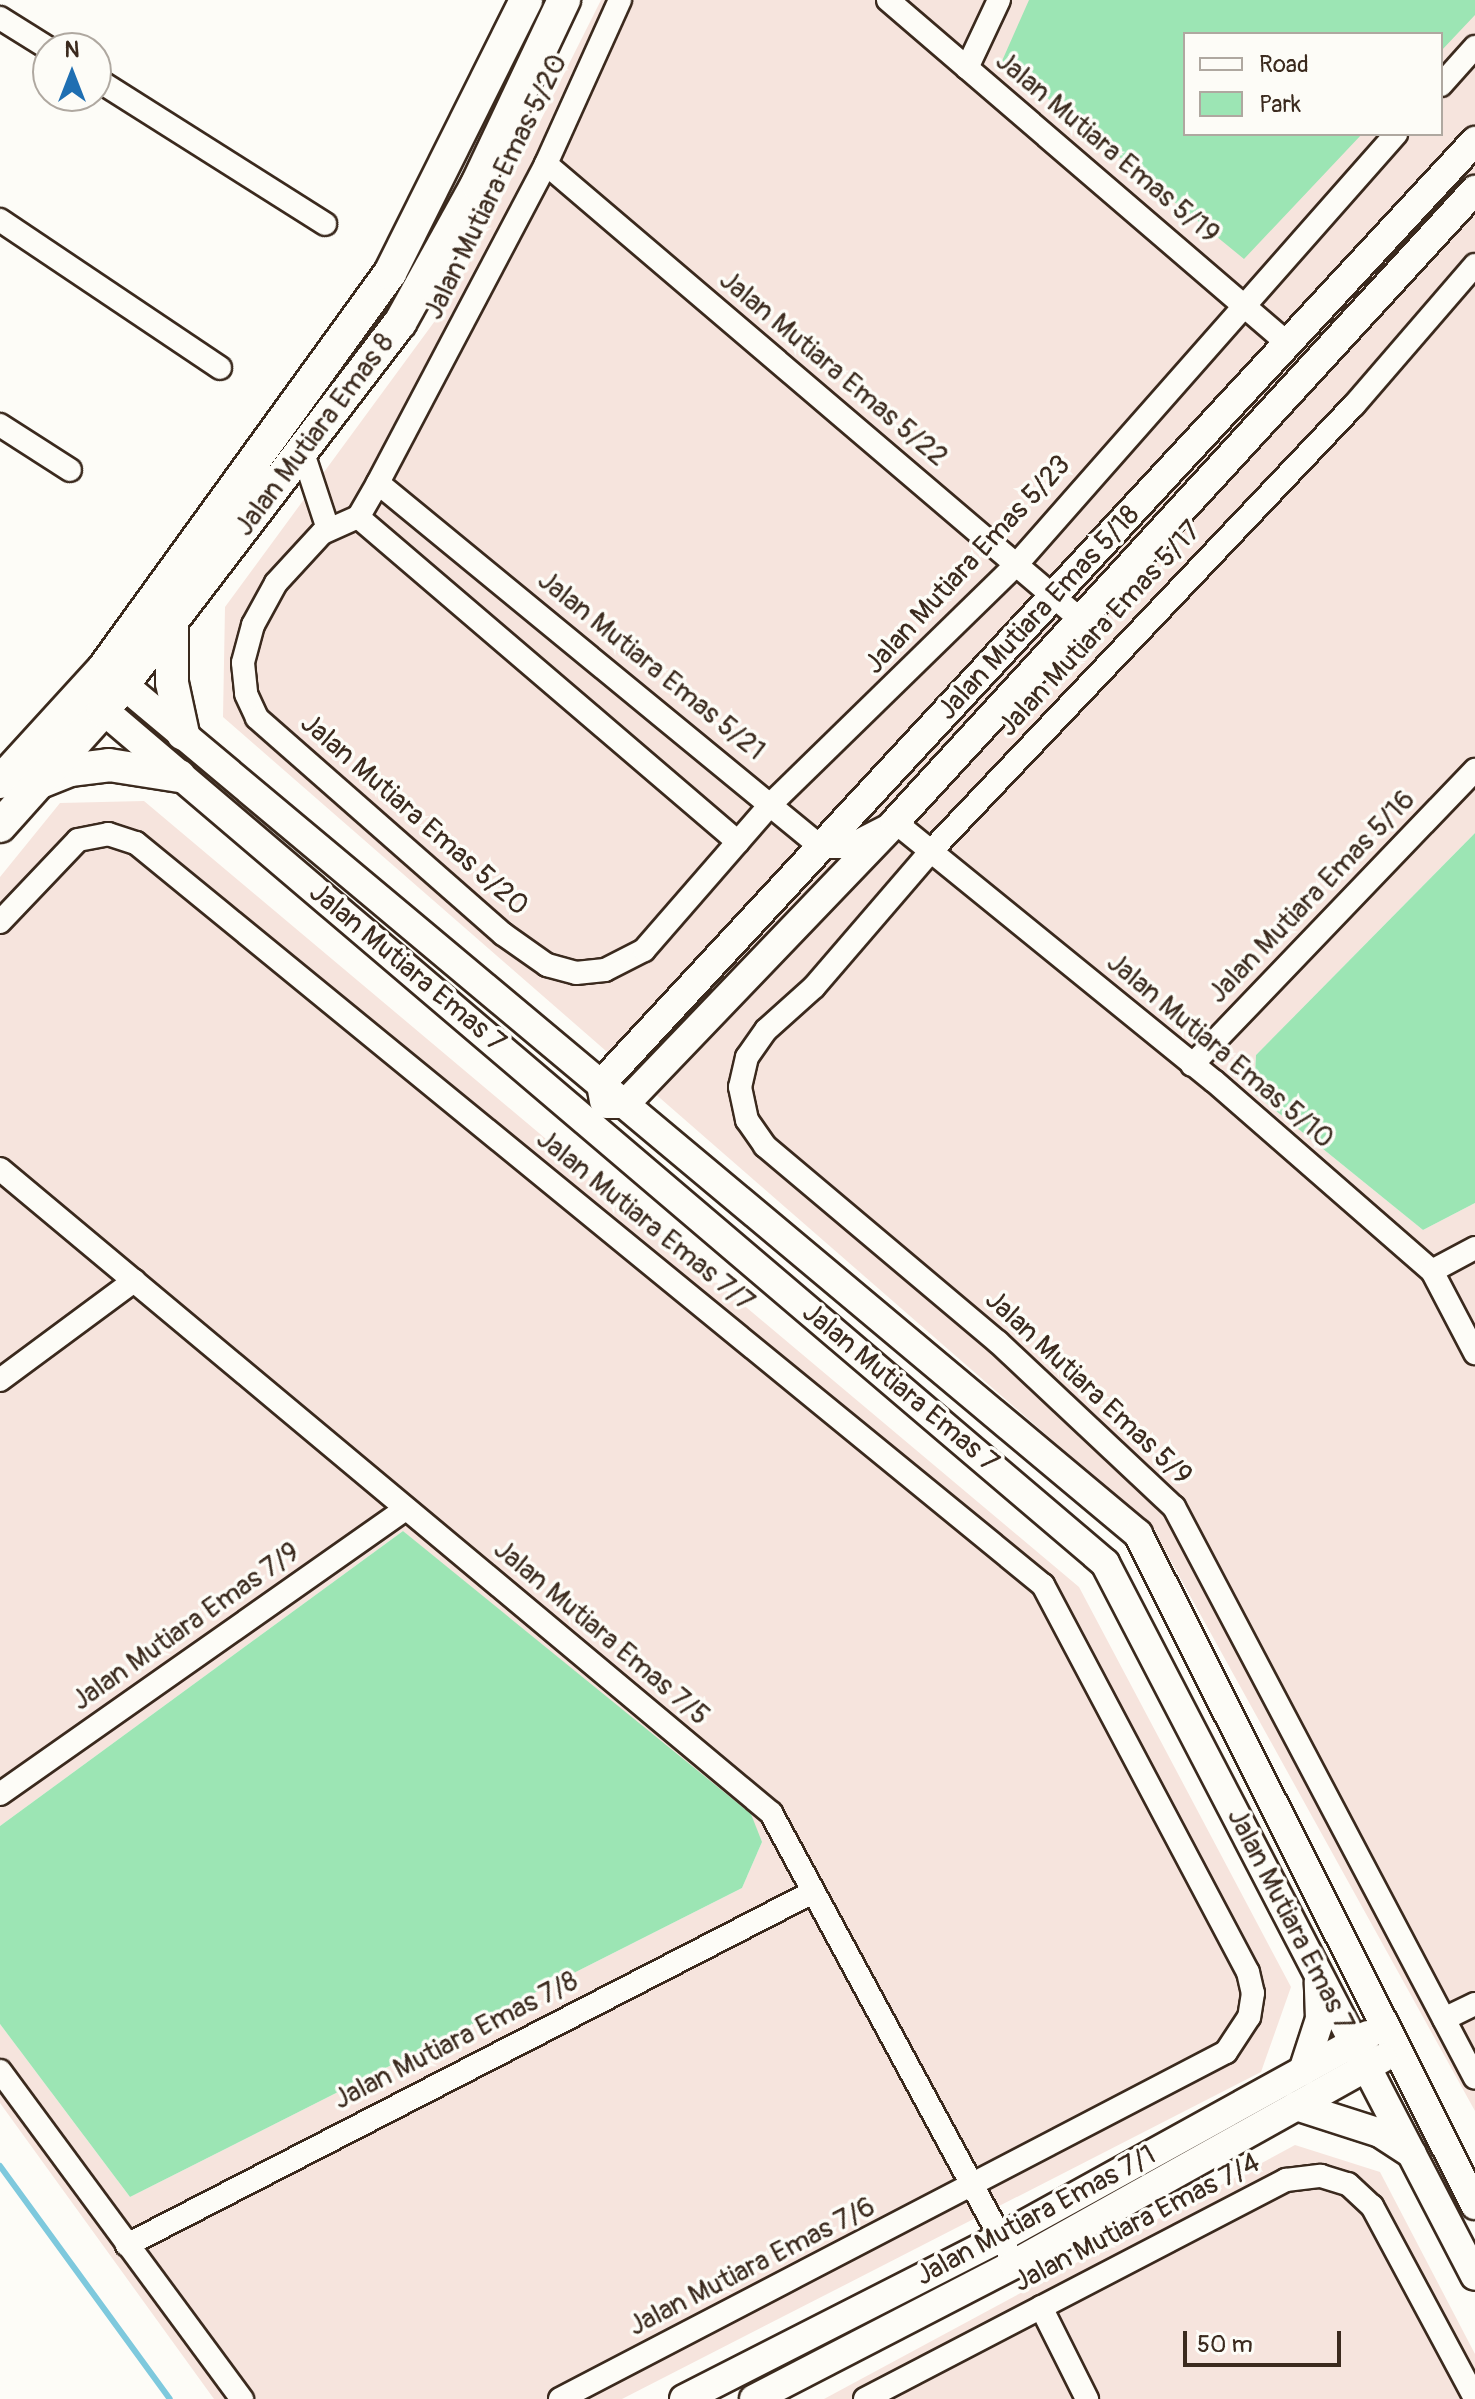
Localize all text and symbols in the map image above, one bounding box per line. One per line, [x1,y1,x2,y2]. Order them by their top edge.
north arrow [32,32,112,112]
legend [1183,32,1443,136]
text: N [65,36,79,64]
street label: Jalan Mutiara Emas 5/19 [988,45,1226,251]
street label: Jalan Mutiara Emas 5/20 [417,49,575,325]
text: Road [1259,50,1309,79]
text: Park [1259,90,1301,119]
street label: Jalan Mutiara Emas 5/22 [712,264,954,474]
street label: Jalan Mutiara Emas 8 [228,327,402,543]
street label: Jalan Mutiara Emas 5/23 [858,449,1078,681]
street label: Jalan Mutiara Emas 5/18 [931,499,1147,727]
street label: Jalan Mutiara Emas 5/17 [992,514,1208,744]
street label: Jalan Mutiara Emas 5/21 [531,564,771,768]
street label: Jalan Mutiara Emas 5/20 [293,707,535,923]
street label: Jalan Mutiara Emas 5/16 [1202,783,1422,1011]
street label: Jalan Mutiara Emas 7 [302,876,512,1060]
street label: Jalan Mutiara Emas 5/10 [1100,946,1340,1156]
street label: Jalan Mutiara Emas 7/7 [529,1123,761,1319]
street label: Jalan Mutiara Emas 5/9 [978,1283,1198,1493]
street label: Jalan Mutiara Emas 7 [795,1296,1005,1480]
street label: Jalan Mutiara Emas 7/5 [486,1533,716,1733]
street label: Jalan Mutiara Emas 7/9 [66,1536,306,1718]
street label: Jalan Mutiara Emas 7 [1219,1803,1361,2037]
street label: Jalan Mutiara Emas 7/8 [328,1965,584,2117]
street label: Jalan Mutiara Emas 7/1 [910,2139,1162,2293]
street label: Jalan Mutiara Emas 7/4 [1008,2146,1266,2300]
street label: Jalan Mutiara Emas 7/6 [623,2190,881,2344]
scale bar [1187,2315,1345,2365]
text: 50 m [1197,2330,1253,2359]

